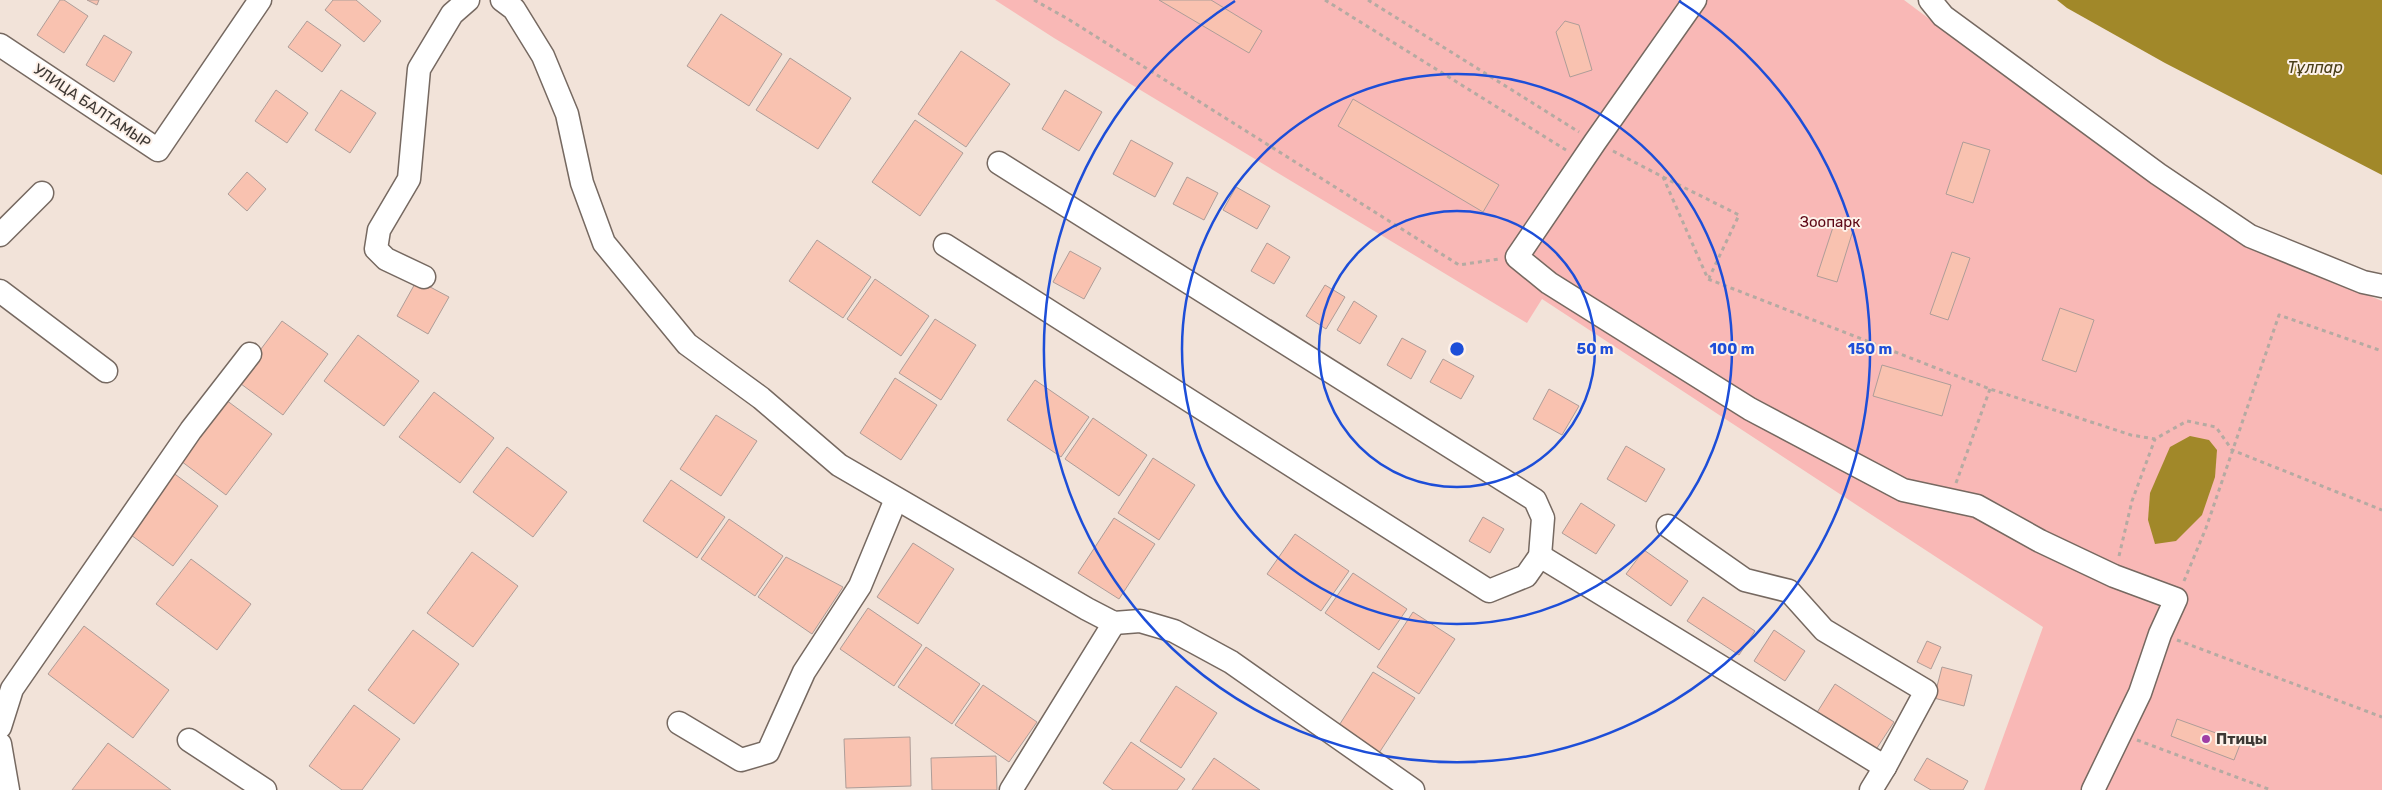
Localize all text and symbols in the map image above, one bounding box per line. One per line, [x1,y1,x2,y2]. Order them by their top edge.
water label: Тұлпар [2287,58,2343,77]
street label: УЛИЦА БАЛТАМЫР [30,60,154,152]
park label: Зоопарк [1800,213,1860,231]
centre of rings [1448,340,1466,358]
text: 50 m [1577,340,1613,358]
text: 100 m [1710,340,1754,358]
text: 150 m [1848,340,1892,358]
place label: Птицы [2216,730,2267,748]
marker: Птицы [2200,733,2212,745]

